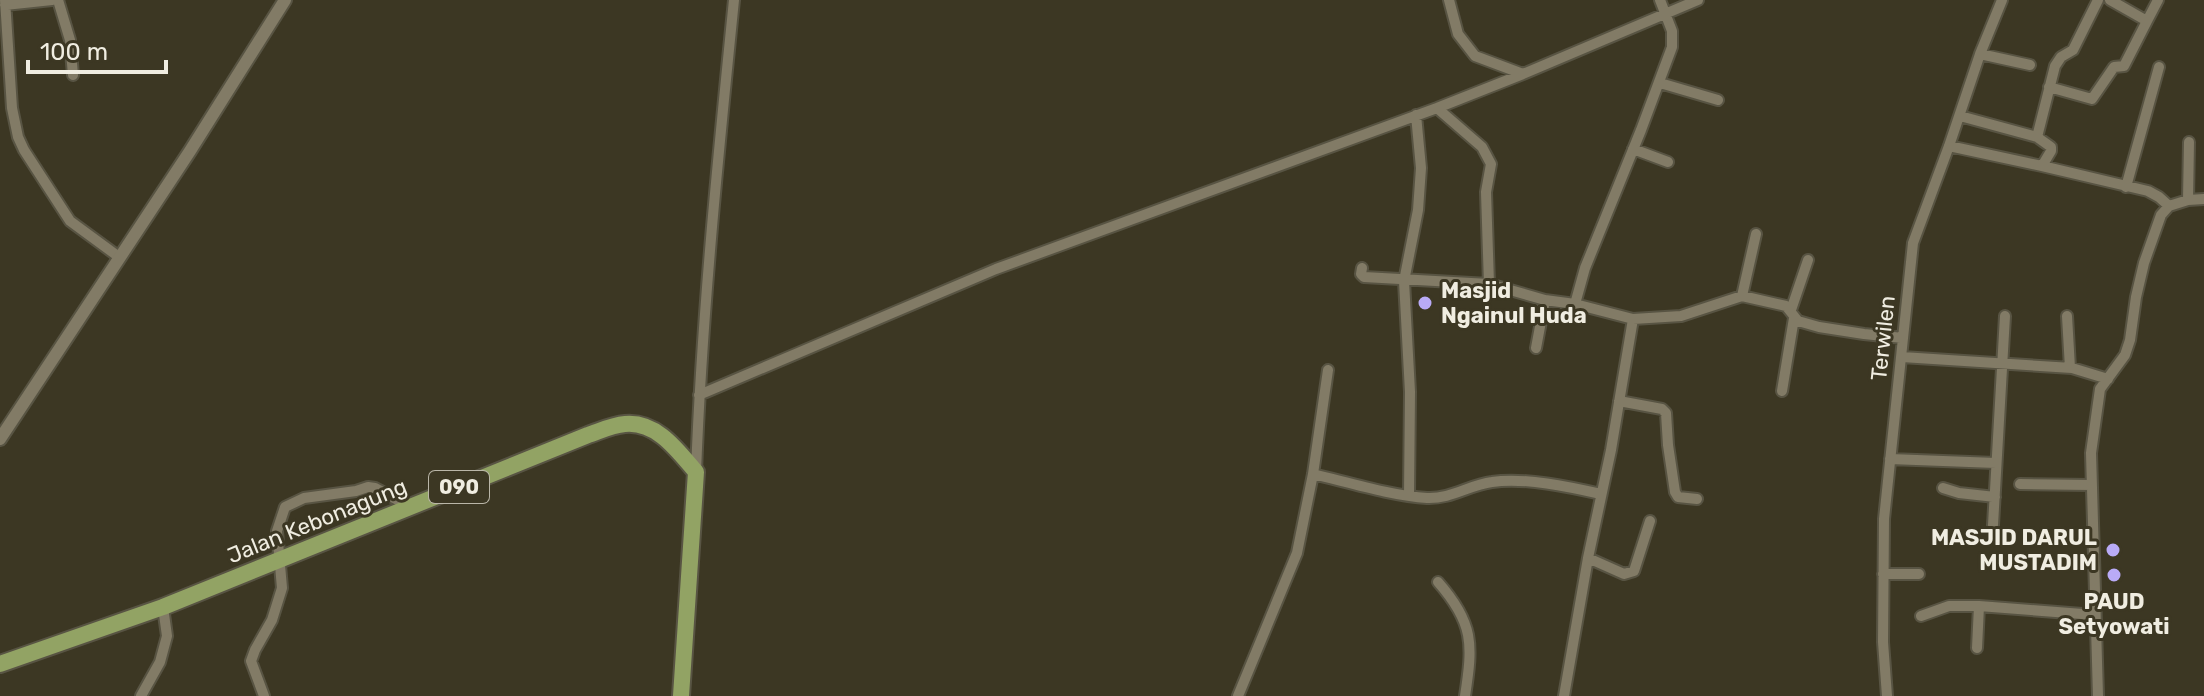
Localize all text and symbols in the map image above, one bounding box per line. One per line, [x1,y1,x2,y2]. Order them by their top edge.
scale bar [28,24,166,74]
text: 100 m [40,38,108,66]
place label: Masjid Ngainul Huda [1441,277,1587,329]
marker: Masjid Ngainul Huda [1416,294,1434,312]
street label: Terwilen [1865,294,1901,382]
road number: 090 [429,471,489,503]
street label: Jalan Kebonagung [223,473,411,569]
place label: MASJID DARUL MUSTADIM [1931,524,2097,576]
marker: MASJID DARUL MUSTADIM [2104,541,2122,559]
marker: PAUD Setyowati [2105,566,2123,584]
place label: PAUD Setyowati [2058,588,2170,640]

